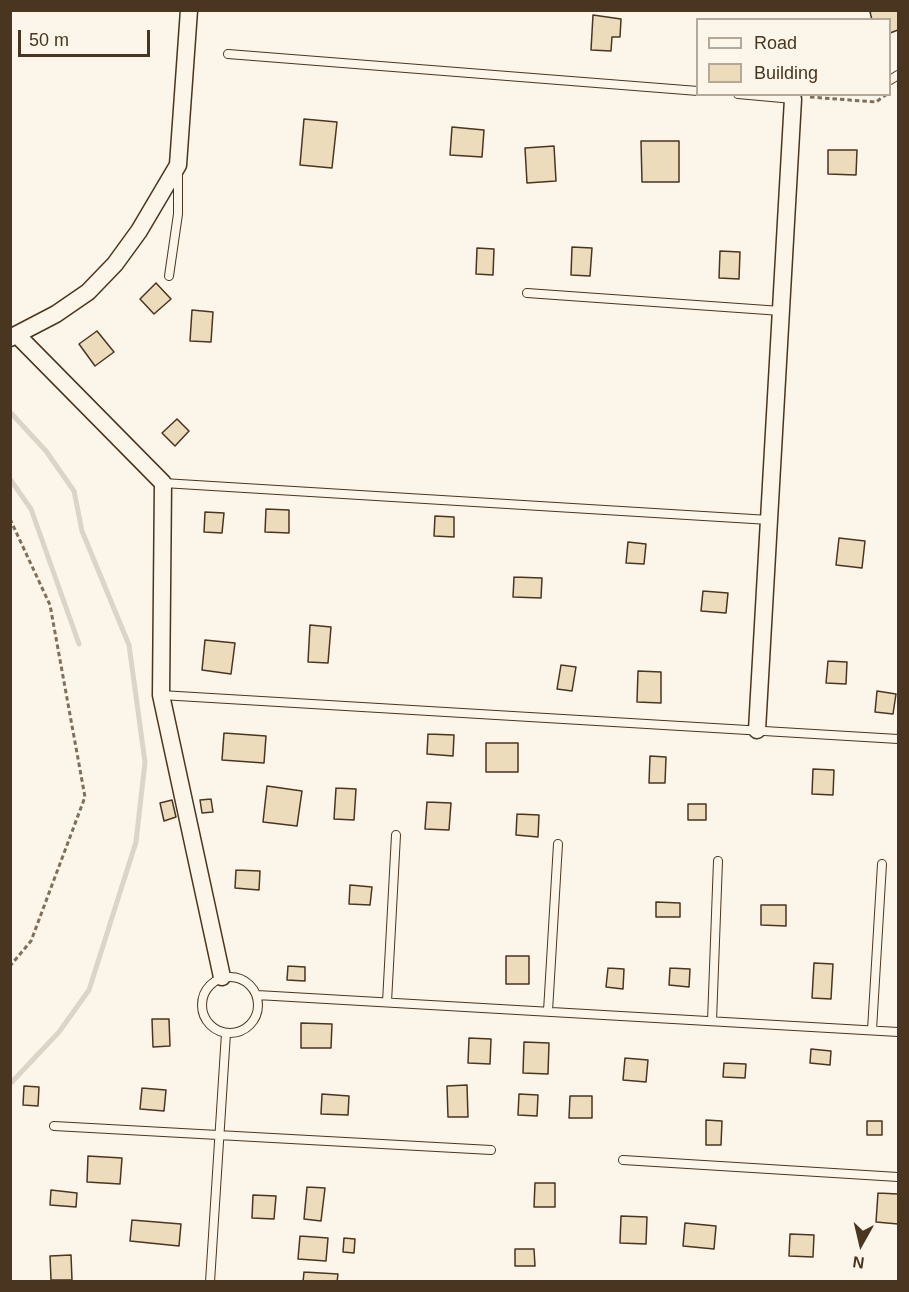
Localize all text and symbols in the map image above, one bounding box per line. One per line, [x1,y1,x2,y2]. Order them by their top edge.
scale bar [21,18,153,56]
legend [696,18,891,96]
text: 50 m [29,30,69,50]
text: Road [754,33,797,53]
text: Building [754,63,818,83]
north arrow [831,1214,891,1274]
text: N [852,1253,865,1272]

